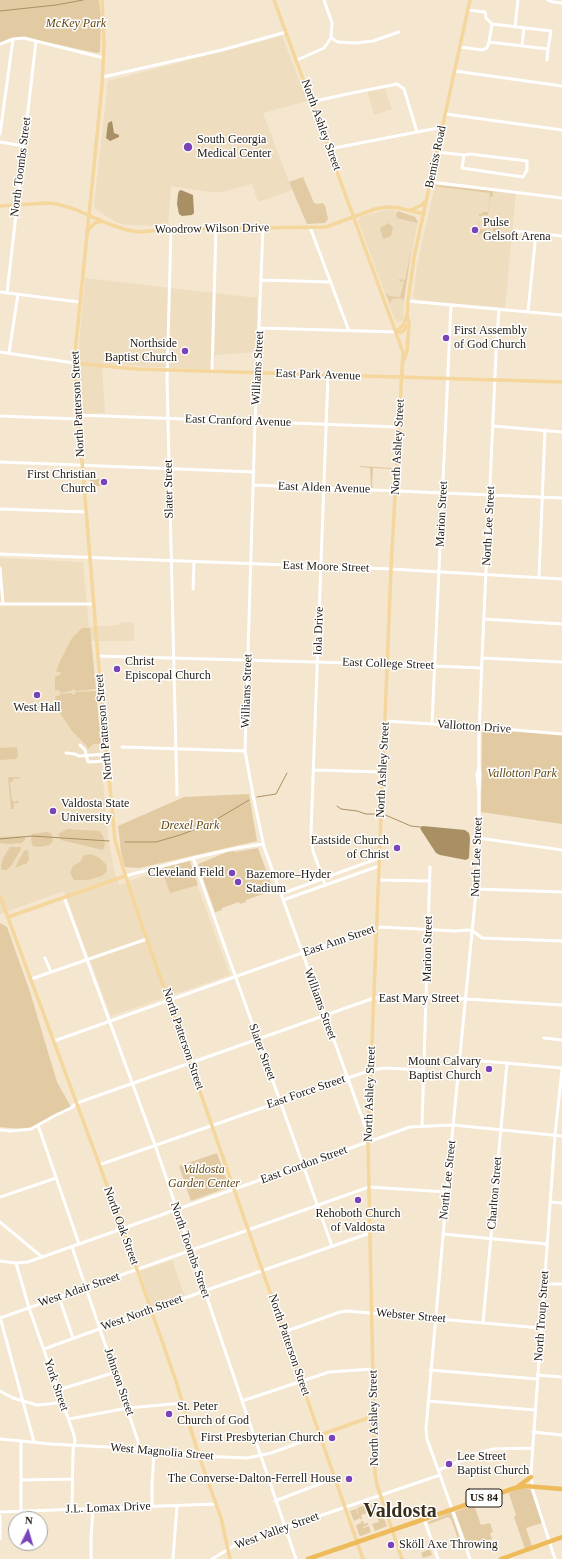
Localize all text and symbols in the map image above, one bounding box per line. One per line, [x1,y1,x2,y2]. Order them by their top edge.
park label: McKey Park [46,17,106,31]
street label: North Ashley Street [298,77,344,173]
street label: North Toombs Street [8,116,34,218]
street label: Bemiss Road [422,124,450,190]
place label: South Georgia Medical Center [197,133,271,161]
marker: South Georgia Medical Center [182,141,194,153]
place label: Pulse Gelsoft Arena [483,216,551,244]
street label: Woodrow Wilson Drive [155,221,269,237]
marker: Pulse Gelsoft Arena [470,225,480,235]
place label: First Assembly of God Church [454,324,527,352]
street label: Williams Street [249,330,267,406]
marker: First Assembly of God Church [441,333,451,343]
place label: Northside Baptist Church [105,337,177,365]
marker: Northside Baptist Church [180,346,190,356]
street label: North Patterson Street [68,350,88,458]
street label: East Park Avenue [275,366,361,384]
street label: North Ashley Street [388,399,408,495]
street label: East Cranford Avenue [185,412,291,430]
street label: Slater Street [161,459,177,519]
place label: First Christian Church [27,468,96,496]
marker: First Christian Church [99,477,109,487]
street label: East Alden Avenue [278,479,370,497]
street label: Marion Street [433,481,451,547]
street label: North Lee Street [480,486,498,566]
street label: East Moore Street [282,558,370,576]
street label: Iola Drive [311,606,327,656]
street label: Williams Street [239,654,255,728]
place label: Christ Episcopal Church [125,655,211,683]
street label: East College Street [342,655,434,673]
marker: Christ Episcopal Church [112,664,122,674]
street label: North Patterson Street [92,673,116,781]
marker: West Hall [32,690,42,700]
place label: West Hall [13,701,61,715]
street label: Vallotton Drive [436,717,512,737]
street label: North Ashley Street [373,722,393,818]
park label: Vallotton Park [487,767,557,781]
place label: Valdosta State University [61,797,129,825]
marker: Valdosta State University [48,806,58,816]
street label: North Lee Street [468,817,486,897]
park label: Drexel Park [161,819,219,833]
place label: Eastside Church of Christ [311,834,389,862]
marker: Eastside Church of Christ [392,843,402,853]
place label: Cleveland Field [148,866,224,880]
marker: Cleveland Field [227,868,237,878]
place label: Bazemore–Hyder Stadium [246,868,331,896]
marker: Bazemore–Hyder Stadium [233,877,243,887]
street label: Marion Street [420,916,436,982]
street label: East Ann Street [301,922,377,960]
street label: Williams Street [300,967,340,1041]
street label: North Patterson Street [159,986,207,1092]
street label: East Mary Street [379,992,459,1006]
street label: Slater Street [245,1022,279,1082]
street label: North Ashley Street [361,1046,379,1142]
place label: Mount Calvary Baptist Church [408,1055,481,1083]
marker: Mount Calvary Baptist Church [484,1064,494,1074]
street label: East Force Street [265,1072,347,1112]
street label: North Lee Street [437,1139,459,1221]
street label: East Gordon Street [259,1143,349,1187]
street label: Charlton Street [485,1156,505,1230]
park label: Valdosta Garden Center [168,1163,240,1191]
street label: North Oak Street [100,1185,142,1267]
marker: Rehoboth Church of Valdosta [353,1195,363,1205]
street label: North Toombs Street [167,1200,213,1300]
place label: Rehoboth Church of Valdosta [316,1207,400,1235]
street label: West Adair Street [36,1269,122,1311]
street label: North Troup Street [532,1270,552,1362]
street label: West North Street [99,1292,185,1334]
street label: North Patterson Street [265,1292,313,1398]
street label: Webster Street [376,1306,446,1326]
street label: Johnson Street [101,1346,137,1418]
street label: York Street [40,1357,72,1413]
street label: North Ashley Street [366,1370,382,1466]
place label: St. Peter Church of God [177,1400,249,1428]
marker: St. Peter Church of God [164,1409,174,1419]
place label: First Presbyterian Church [201,1431,324,1445]
marker: First Presbyterian Church [327,1433,337,1443]
street label: West Magnolia Street [110,1440,214,1464]
place label: Lee Street Baptist Church [457,1450,529,1478]
marker: Lee Street Baptist Church [444,1459,454,1469]
place label: The Converse-Dalton-Ferrell House [168,1472,341,1486]
marker: The Converse-Dalton-Ferrell House [344,1474,354,1484]
road number: US 84 [466,1489,502,1507]
street label: J.L. Lomax Drive [65,1499,151,1517]
district label: Valdosta [363,1500,437,1524]
street label: West Valley Street [233,1509,321,1553]
north arrow [8,1511,48,1551]
text: N [24,1514,33,1526]
place label: Sköll Axe Throwing [399,1538,498,1552]
marker: Sköll Axe Throwing [386,1540,396,1550]

